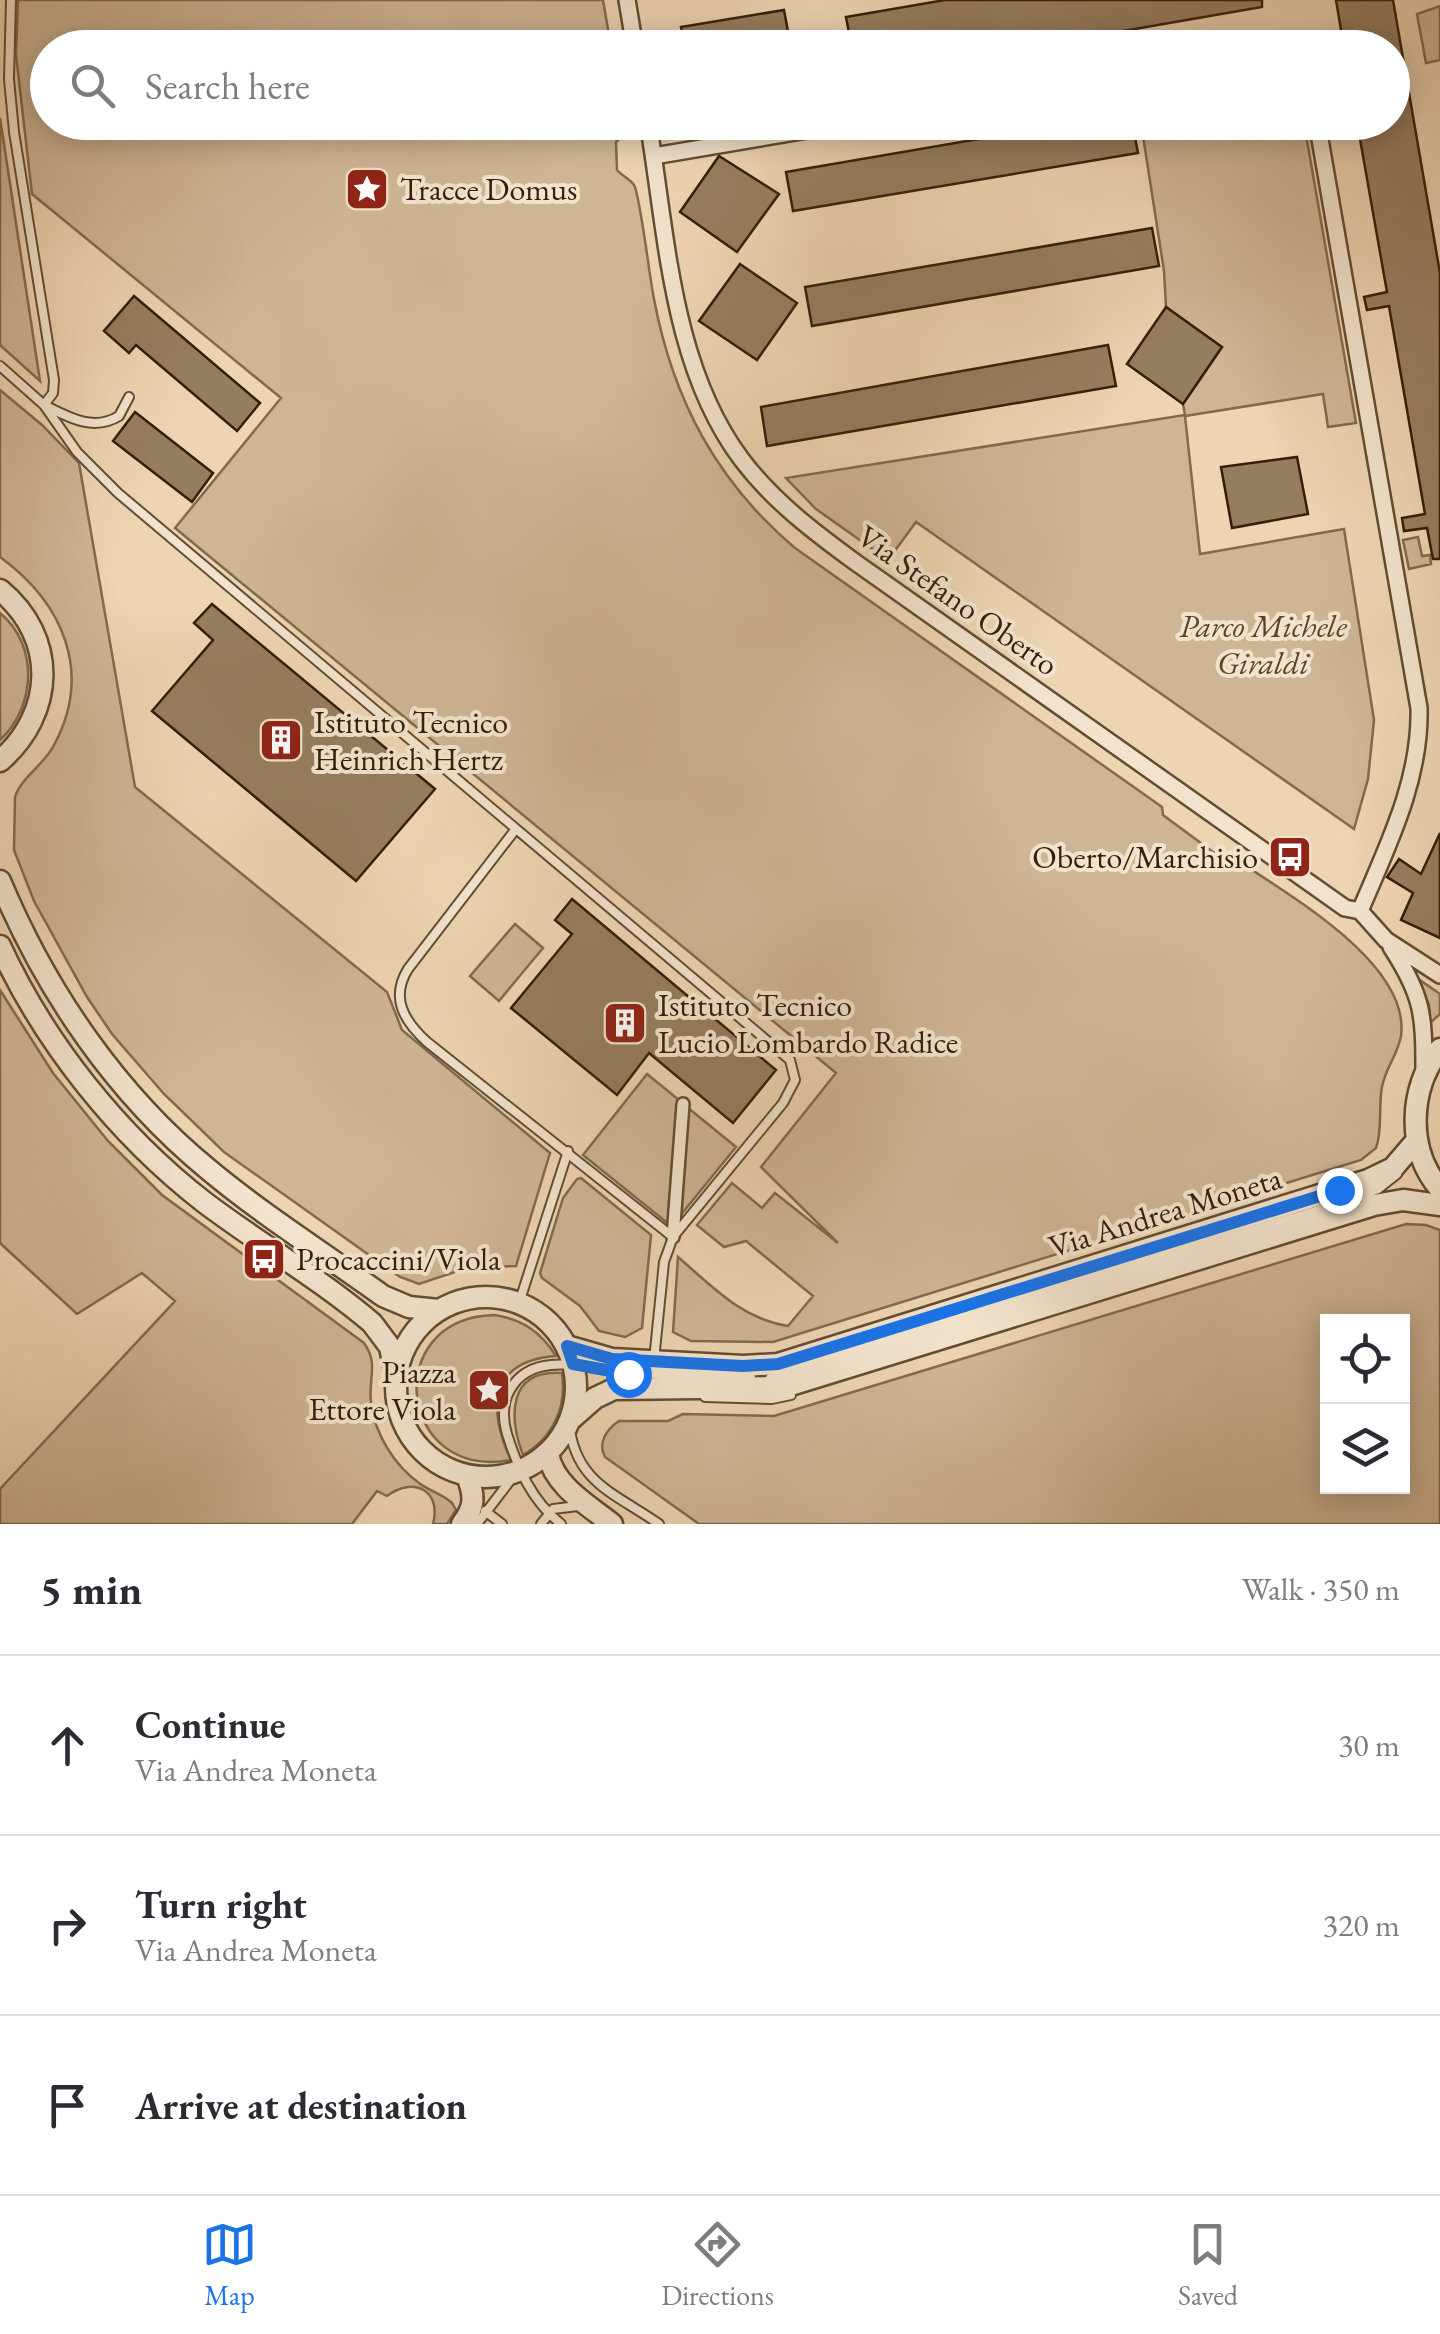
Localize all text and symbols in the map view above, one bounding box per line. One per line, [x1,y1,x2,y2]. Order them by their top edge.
search box [30,30,1410,140]
icon: search [65,58,120,113]
text: Search here [145,61,310,110]
place icon: Tracce Domus [344,166,390,212]
place label: Tracce Domus [400,168,577,210]
street label: Via Stefano Oberto [849,515,1067,685]
park label: Parco Michele Giraldi [1179,605,1348,684]
place label: Istituto Tecnico Heinrich Hertz [314,701,508,780]
building icon: Istituto Tecnico Heinrich Hertz [258,717,304,763]
bus stop icon: Oberto/Marchisio [1267,834,1313,880]
place label: Oberto/Marchisio [1032,836,1258,878]
place label: Istituto Tecnico Lucio Lombardo Radice [658,984,958,1063]
building icon: Istituto Tecnico Lucio Lombardo Radice [602,1000,648,1046]
street label: Via Andrea Moneta [1043,1157,1287,1267]
route end [1317,1168,1363,1214]
bus stop icon: Procaccini/Viola [241,1236,287,1282]
place label: Procaccini/Viola [296,1238,501,1280]
map controls [1320,1314,1410,1494]
button: locate [1320,1314,1410,1404]
place label: Piazza Ettore Viola [309,1351,456,1430]
route start [606,1352,652,1398]
place icon: Piazza Ettore Viola [466,1367,512,1413]
button: layers [1320,1404,1410,1494]
text: 5 min [40,1562,142,1617]
text: Walk · 350 m [1242,1568,1400,1610]
text: Continue [135,1700,286,1749]
icon: ahead [40,1718,95,1773]
text: 30 m [1338,1724,1400,1766]
text: Via Andrea Moneta [135,1749,377,1791]
text: Turn right [135,1880,307,1929]
icon: right [40,1898,95,1953]
text: 320 m [1323,1904,1400,1946]
text: Via Andrea Moneta [135,1929,377,1971]
icon: arrive [40,2078,95,2133]
text: Arrive at destination [135,2081,467,2130]
tab: Map [202,2217,257,2313]
tab: Directions [661,2217,774,2313]
tab: Saved [1178,2217,1238,2313]

